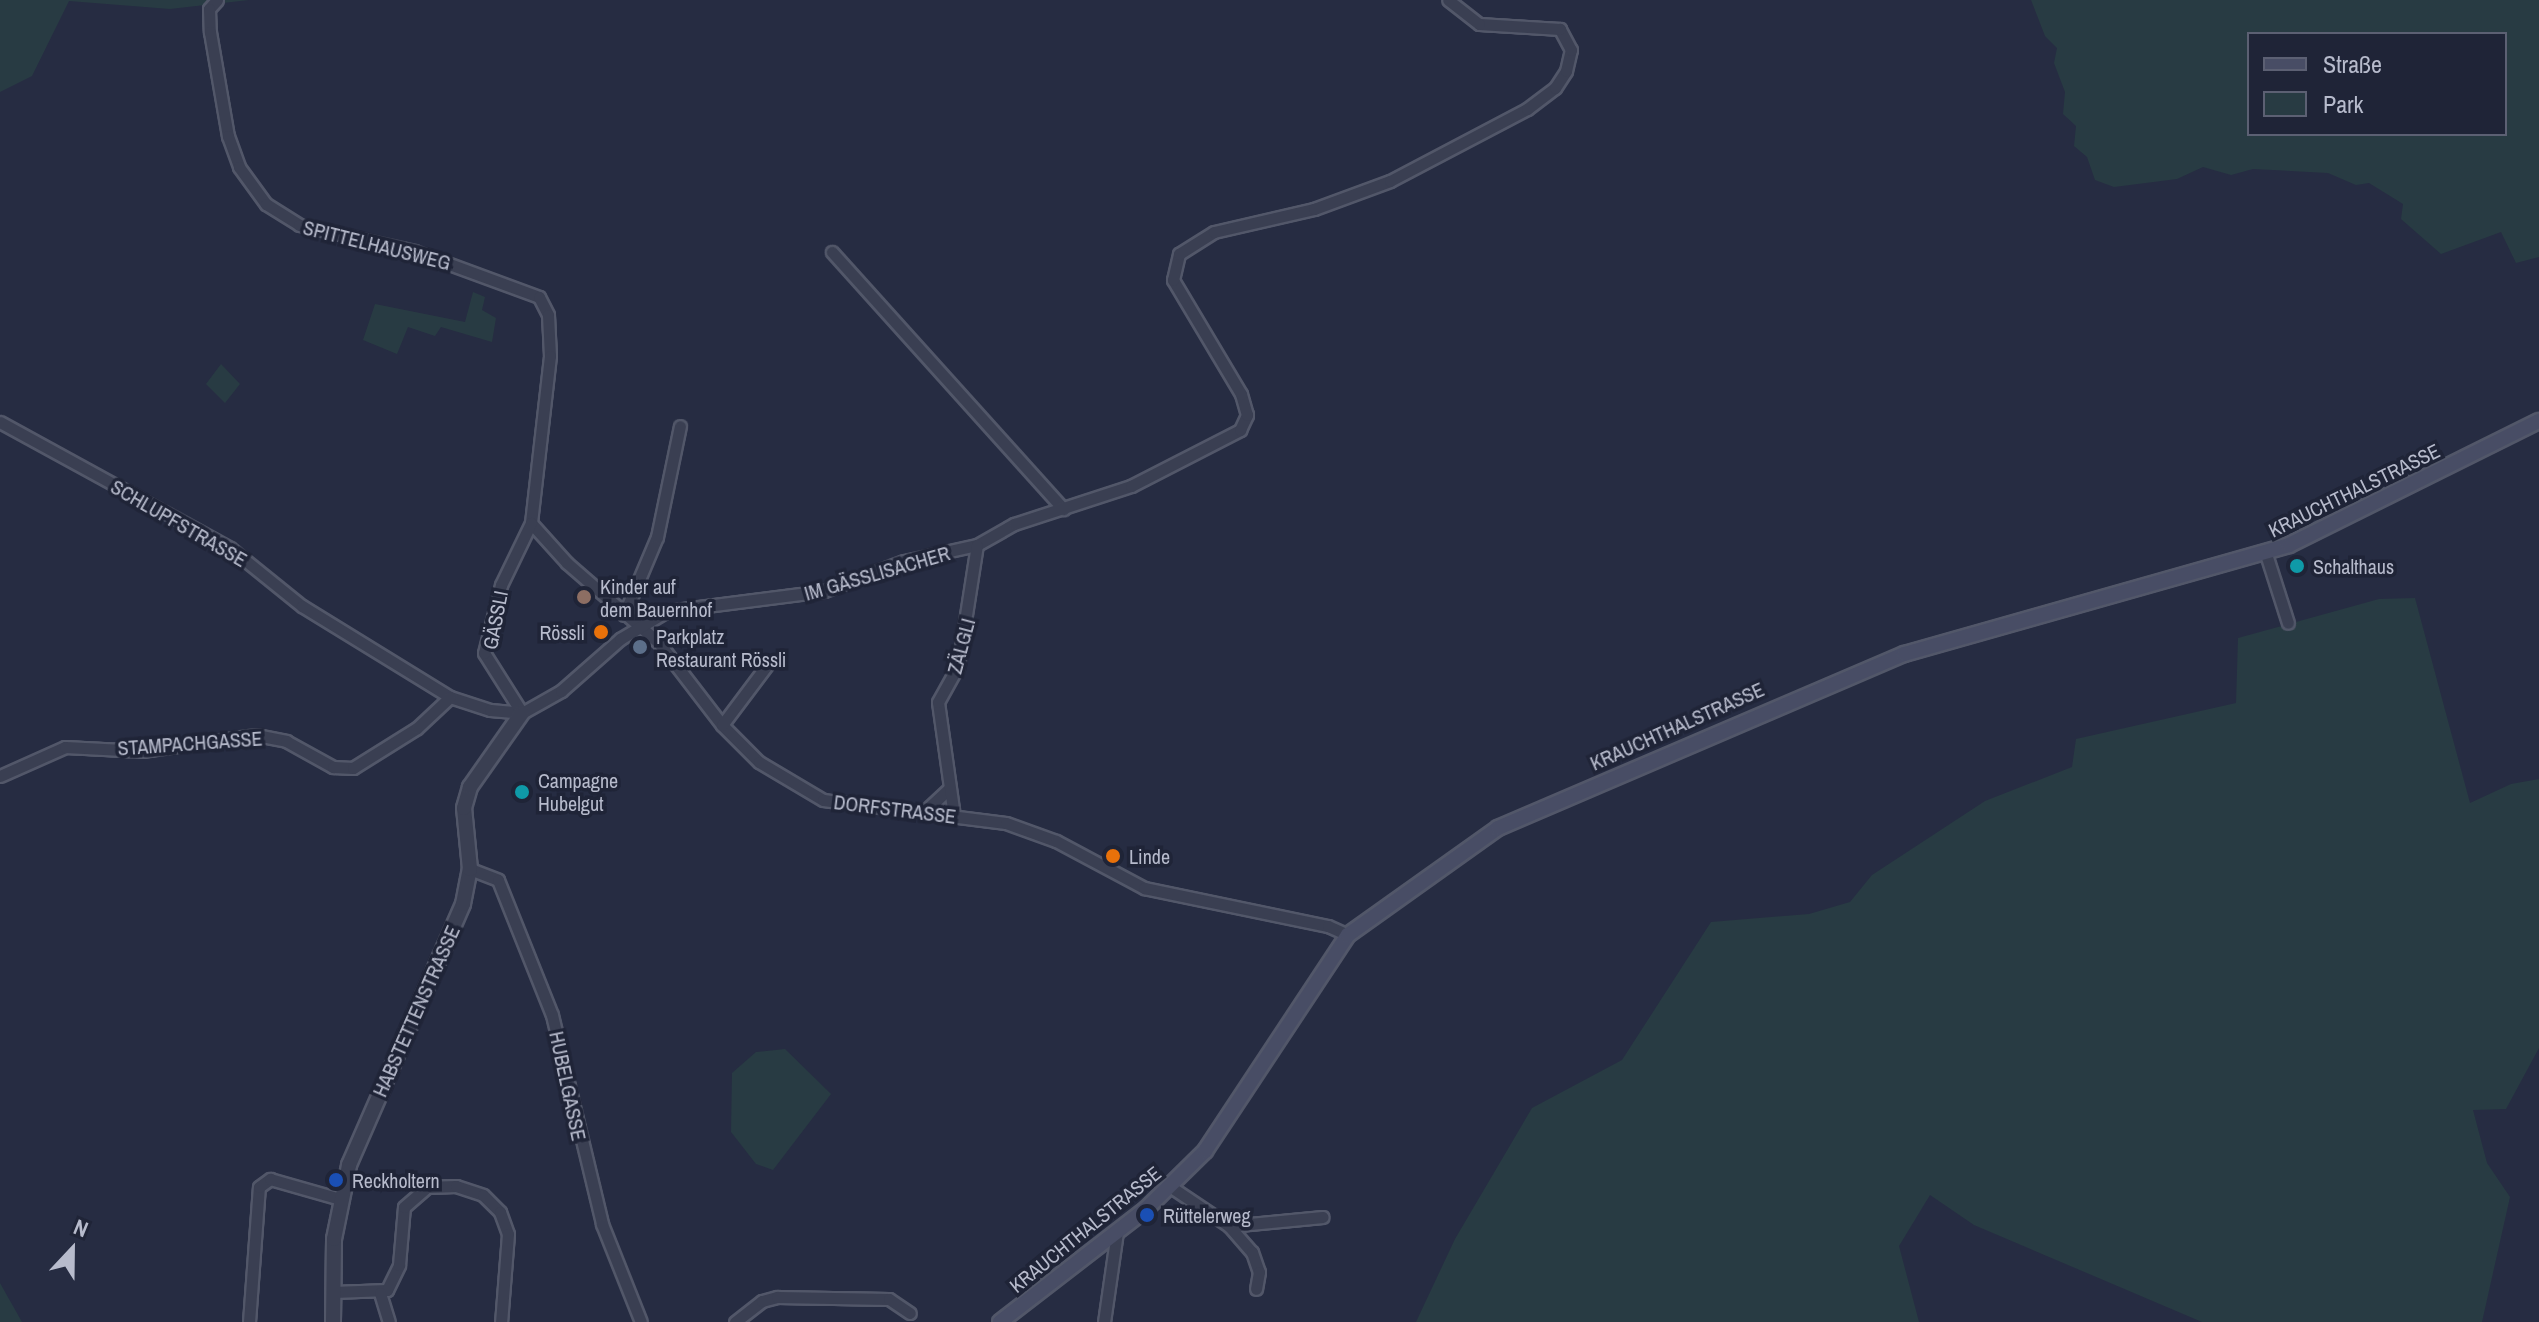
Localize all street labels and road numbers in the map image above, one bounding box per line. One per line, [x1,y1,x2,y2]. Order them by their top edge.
street label: SPITTELHAUSWEG [301,215,453,275]
street label: KRAUCHTHALSTRASSE [2264,438,2444,542]
street label: SCHLUPFSTRASSE [107,474,251,572]
street label: IM GÄSSLISACHER [801,541,953,605]
street label: GÄSSLI [478,589,512,651]
street label: ZÄLGLI [942,616,980,676]
street label: KRAUCHTHALSTRASSE [1586,677,1768,775]
street label: STAMPACHGASSE [117,726,263,760]
street label: DORFSTRASSE [832,790,958,828]
street label: HABSTETTENSTRASSE [367,922,465,1100]
street label: HUBELGASSE [545,1029,591,1143]
street label: KRAUCHTHALSTRASSE [1005,1161,1165,1297]

